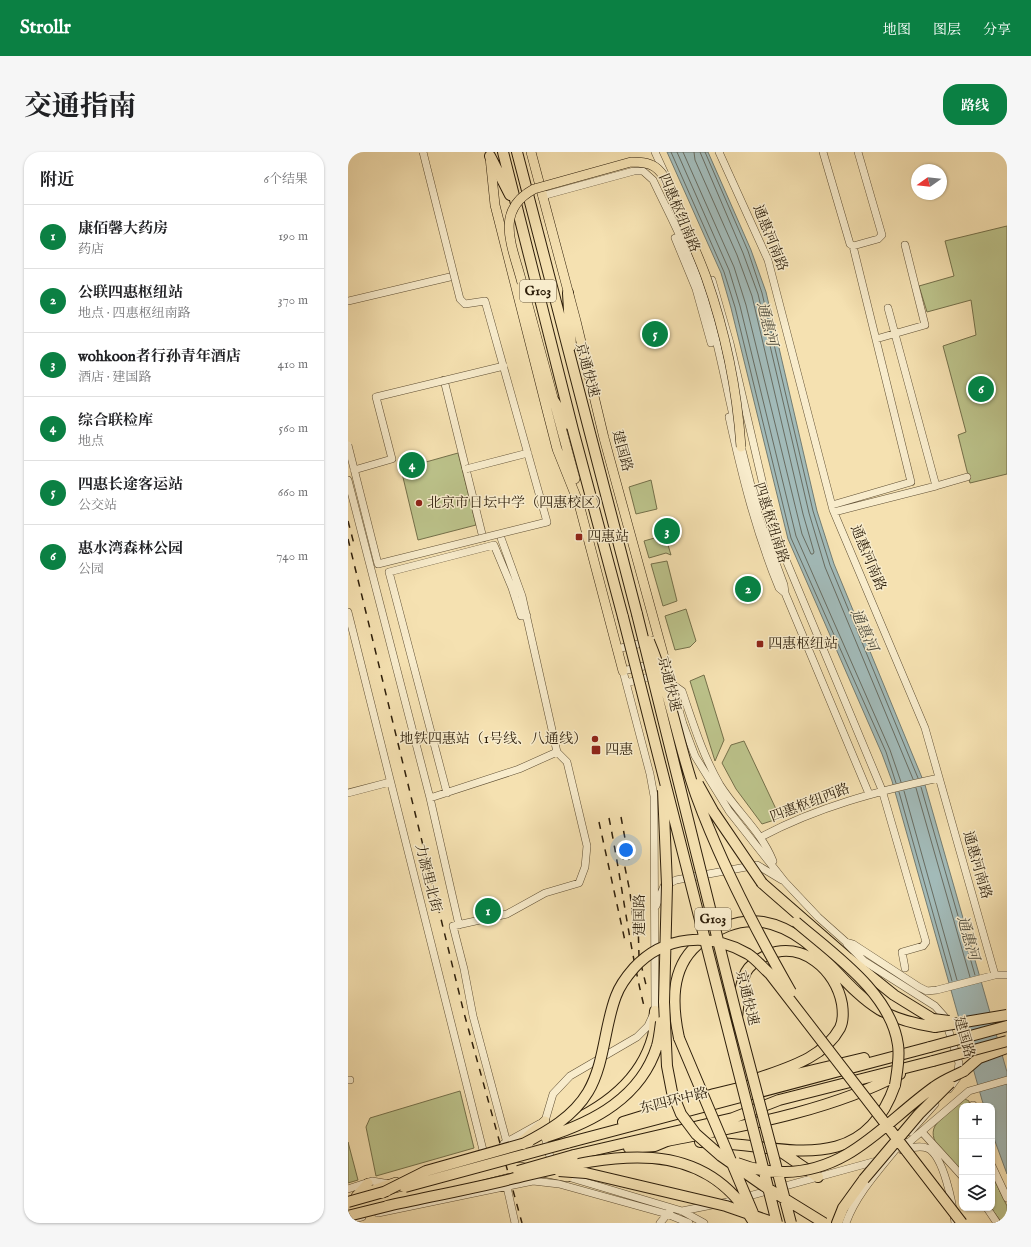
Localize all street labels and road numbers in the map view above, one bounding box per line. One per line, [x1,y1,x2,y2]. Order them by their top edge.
street label: 四惠枢纽南路 [654,171,704,255]
street label: 通惠河南路 [749,202,791,274]
road number: G103 [520,280,556,302]
street label: 京通快速 [571,341,603,399]
street label: 建国路 [608,428,636,474]
street label: 四惠枢纽南路 [749,480,793,566]
street label: 通惠河南路 [846,522,890,594]
street label: 京通快速 [653,655,685,713]
street label: 四惠枢纽西路 [768,780,852,826]
street label: 通惠河南路 [959,829,995,901]
street label: 力源里北街 [411,842,445,914]
street label: 建国路 [631,894,649,936]
road number: G103 [695,908,731,930]
street label: 京通快速 [731,969,763,1027]
street label: 建国路 [950,1014,978,1060]
street label: 东四环中路 [638,1084,710,1118]

